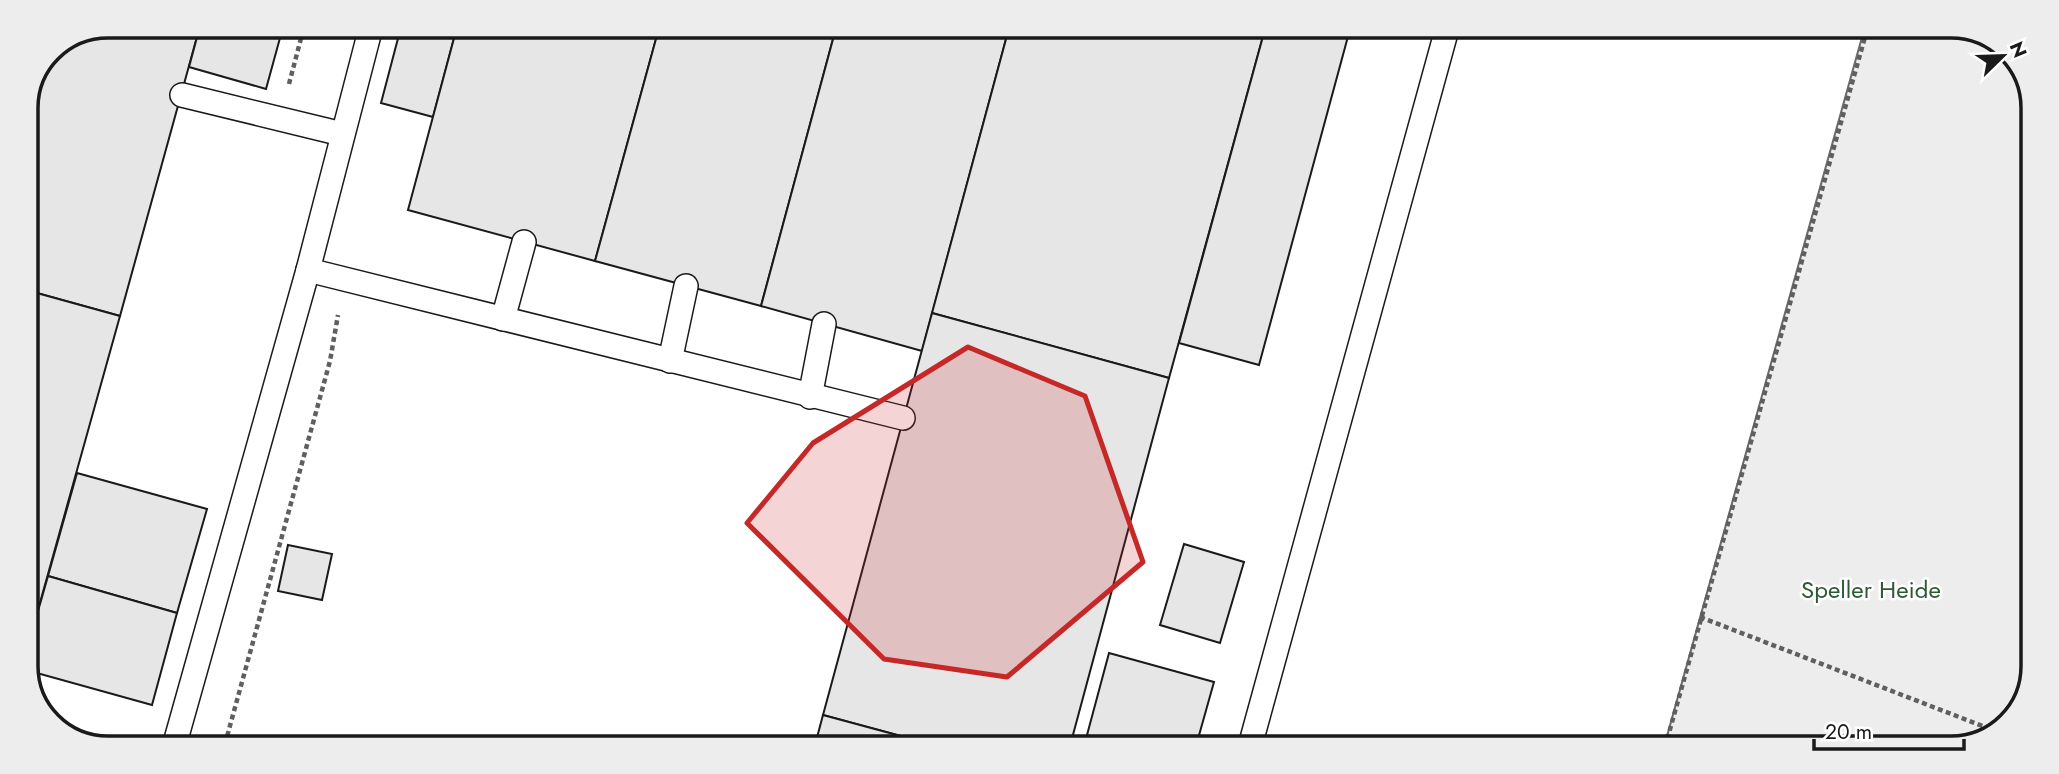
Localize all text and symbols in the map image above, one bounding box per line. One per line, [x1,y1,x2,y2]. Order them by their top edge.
north arrow [1968,21,2038,91]
text: N [2003,37,2034,62]
park label: Speller Heide [1801,572,1941,607]
scale bar [1814,708,1965,752]
text: 20 m [1825,717,1872,747]

